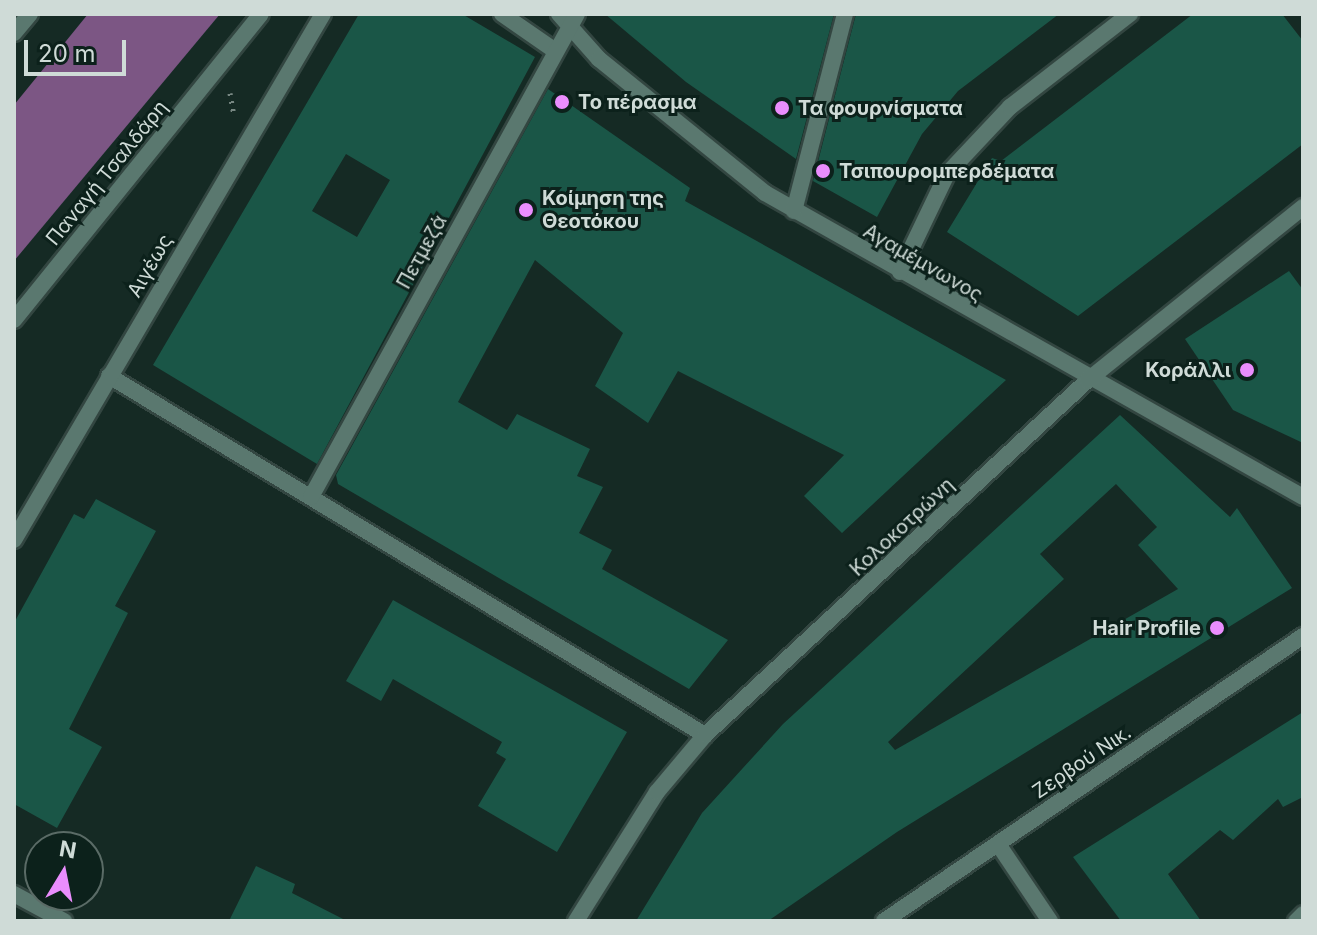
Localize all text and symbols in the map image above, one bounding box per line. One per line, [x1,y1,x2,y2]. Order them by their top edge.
scale bar [28,24,130,74]
text: 20 m [38,39,96,68]
place label: Το πέρασμα [578,90,697,114]
marker: Το πέρασμα [553,93,571,111]
street label: Παναγή Τσαλδάρη [41,96,173,250]
place label: Τα φουρνίσματα [798,96,963,120]
marker: Τα φουρνίσματα [773,99,791,117]
place label: Τσιπουρομπερδέματα [839,159,1054,183]
marker: Τσιπουρομπερδέματα [814,162,832,180]
place label: Κοίμηση της Θεοτόκου [542,186,664,233]
marker: Κοίμηση της Θεοτόκου [517,201,535,219]
street label: Πετμεζά [392,211,452,293]
street label: Αγαμέμνωνος [859,219,987,307]
street label: Αιγέως [122,230,178,302]
place label: Κοράλλι [1145,358,1231,382]
marker: Κοράλλι [1238,361,1256,379]
street label: Κολοκοτρώνη [845,473,959,581]
place label: Hair Profile [1092,616,1201,640]
marker: Hair Profile [1208,619,1226,637]
street label: Ζερβού Νικ. [1028,720,1136,804]
north arrow [24,831,104,911]
text: N [57,835,78,864]

